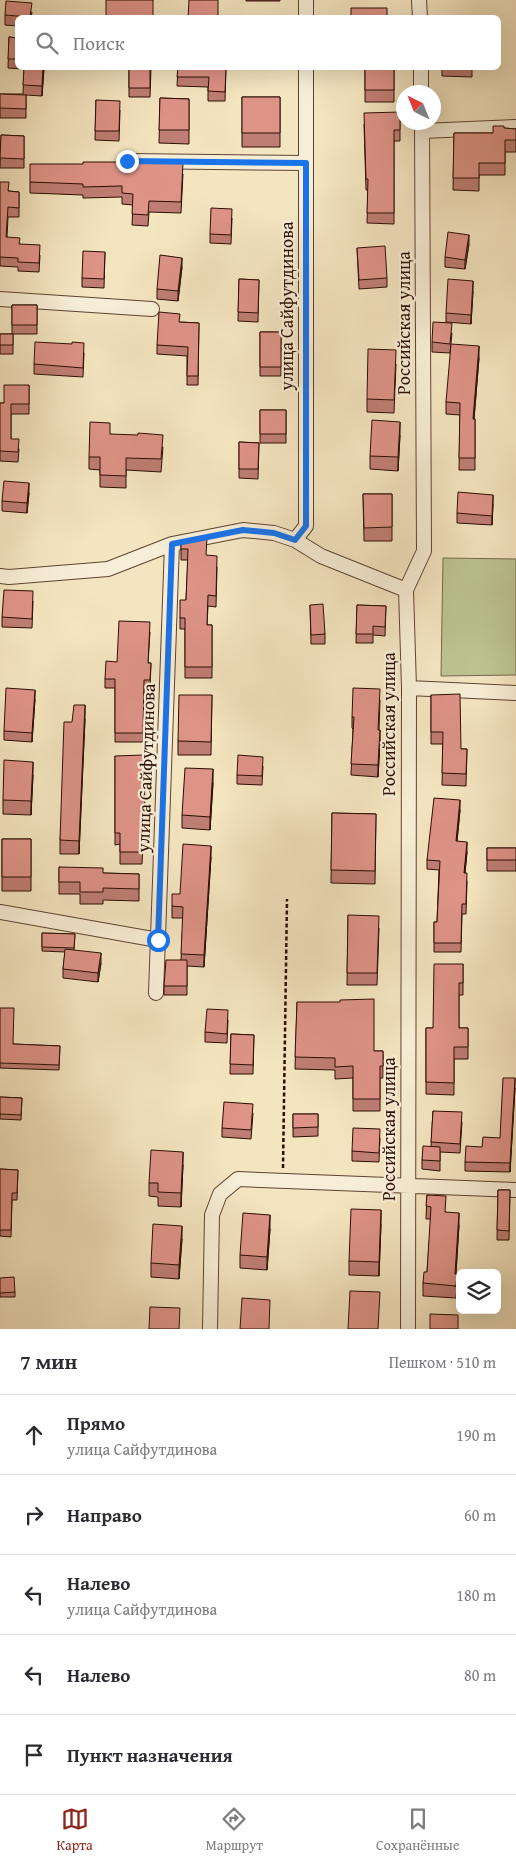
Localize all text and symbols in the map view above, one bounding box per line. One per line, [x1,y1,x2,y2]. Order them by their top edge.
search box [15,15,501,70]
icon: search [33,29,61,57]
text: Поиск [73,29,125,57]
north arrow [396,85,441,130]
route end [116,150,139,173]
street label: улица Сайфутдинова [273,221,300,392]
street label: Российская улица [390,251,417,395]
street label: Российская улица [375,652,402,796]
street label: улица Сайфутдинова [129,683,162,854]
route start [147,929,170,952]
street label: Российская улица [375,1057,402,1201]
map controls [456,1269,501,1314]
button: layers [456,1269,501,1314]
text: 7 мин [20,1346,77,1377]
text: Пешком · 510 m [389,1350,496,1374]
text: Прямо [67,1409,125,1437]
icon: ahead [20,1421,48,1449]
text: 190 m [456,1423,496,1447]
text: улица Сайфутдинова [67,1437,217,1461]
icon: right [20,1501,48,1529]
text: Направо [67,1501,142,1529]
text: 60 m [464,1503,496,1527]
text: Налево [67,1569,130,1597]
icon: left [20,1581,48,1609]
text: 180 m [456,1583,496,1607]
text: улица Сайфутдинова [67,1597,217,1621]
icon: left [20,1661,48,1689]
text: Налево [67,1661,130,1689]
text: 80 m [464,1663,496,1687]
icon: arrive [20,1741,48,1769]
text: Пункт назначения [67,1741,233,1769]
tab: Карта [57,1805,93,1855]
tab: Маршрут [206,1805,263,1855]
tab: Сохранённые [376,1805,459,1855]

